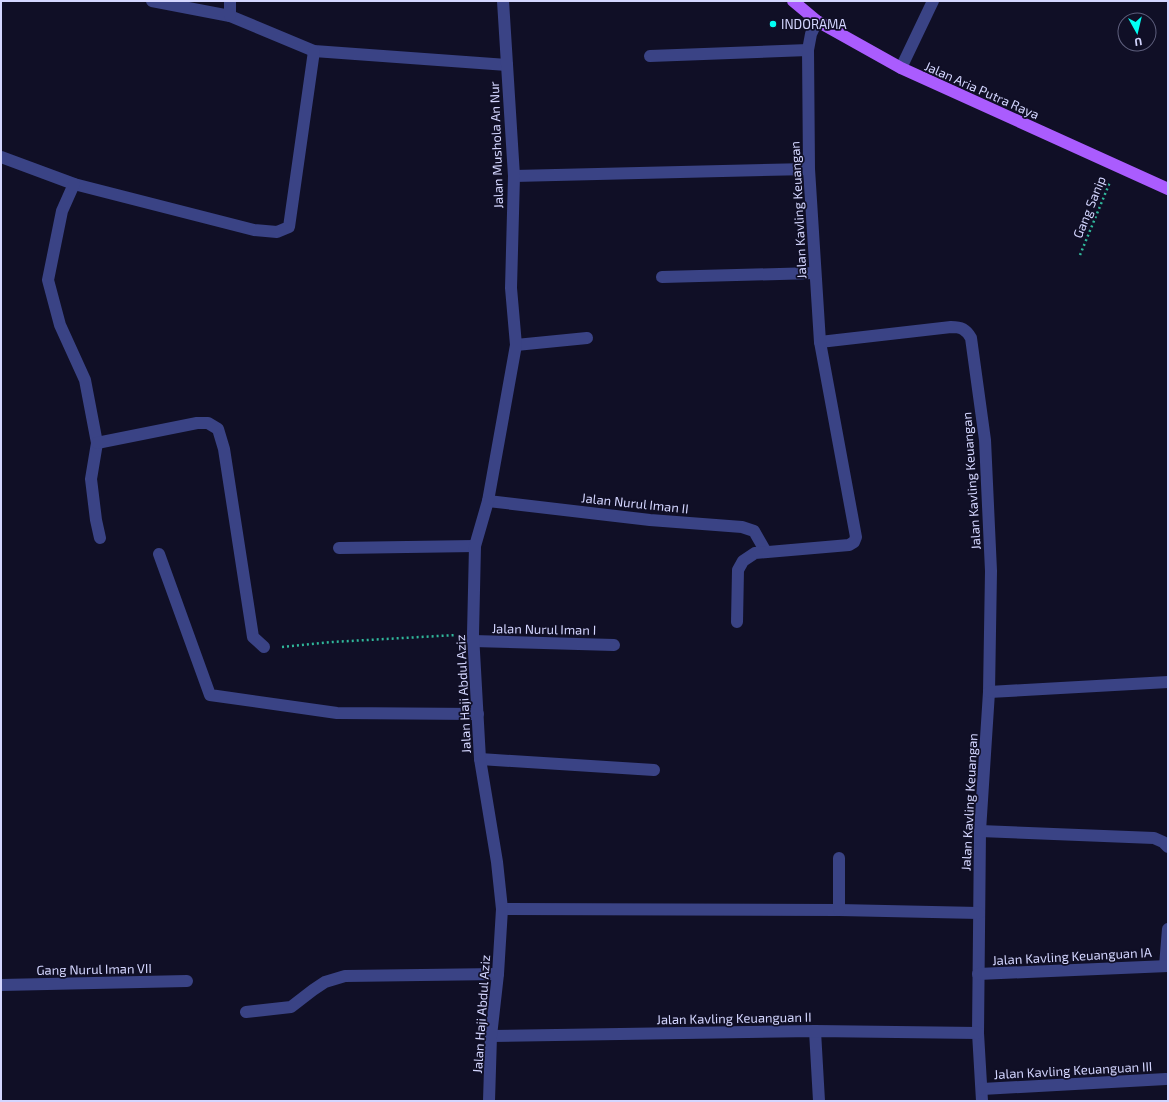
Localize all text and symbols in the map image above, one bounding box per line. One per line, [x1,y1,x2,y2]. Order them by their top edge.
north arrow [1117,12,1157,52]
place label: INDORAMA [781,16,847,32]
marker: INDORAMA [768,19,778,29]
text: U [1134,35,1143,49]
street label: Jalan Aria Putra Raya [922,58,1042,122]
street label: Jalan Mushola An Nur [486,81,506,209]
street label: Jalan Kavling Keuangan [786,141,810,279]
street label: Gang Sanip [1069,174,1109,240]
street label: Jalan Kavling Keuangan [958,412,984,550]
street label: Jalan Nurul Iman II [581,489,689,517]
street label: Jalan Nurul Iman I [492,620,596,638]
street label: Jalan Haji Abdul Aziz [452,634,474,754]
street label: Jalan Kavling Keuangan [957,733,981,871]
street label: Jalan Kavling Keuanguan IA [992,944,1152,968]
street label: Jalan Haji Abdul Aziz [469,954,493,1074]
street label: Gang Nurul Iman VII [36,960,152,978]
street label: Jalan Kavling Keuanguan II [656,1009,812,1027]
street label: Jalan Kavling Keuanguan III [993,1058,1153,1082]

